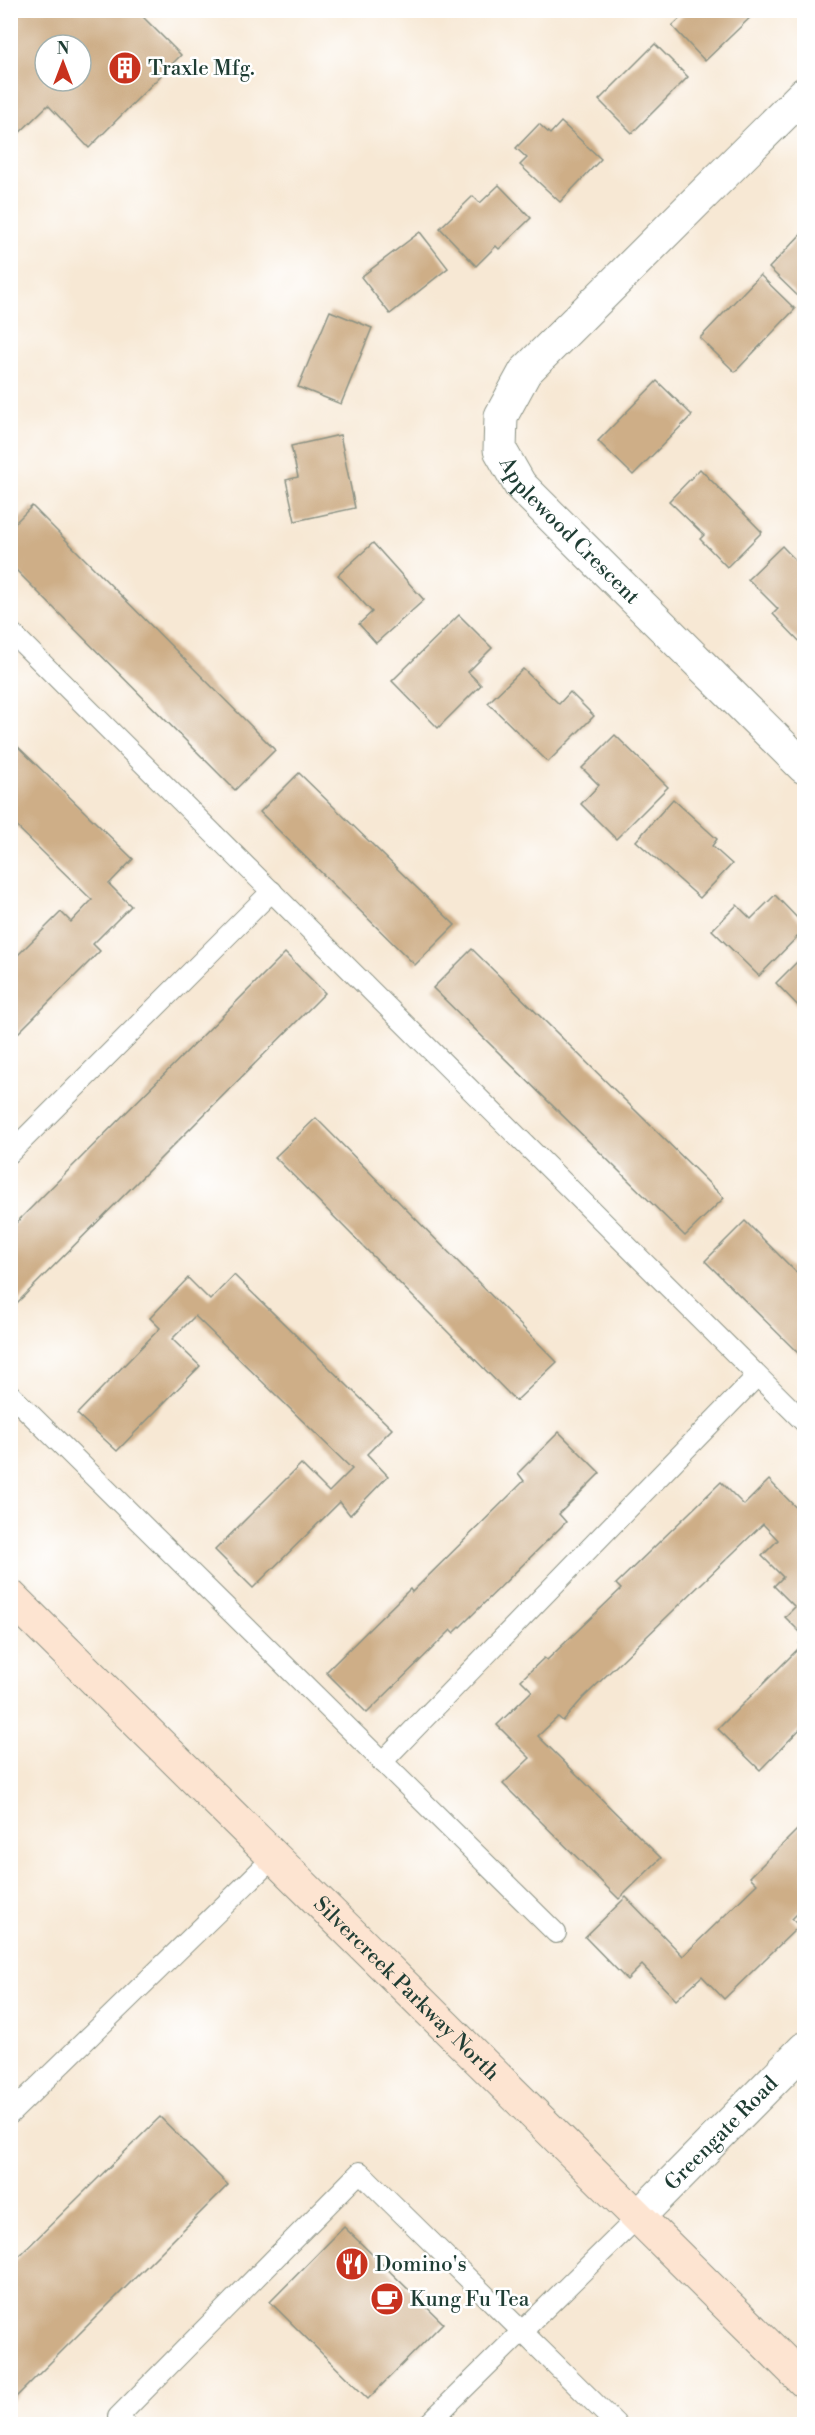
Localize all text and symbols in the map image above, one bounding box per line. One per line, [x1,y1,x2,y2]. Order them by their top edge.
north arrow [33,33,93,93]
text: N [57,39,70,59]
building icon: Traxle Mfg. [107,50,143,86]
place label: Traxle Mfg. [148,56,255,82]
street label: Applewood Crescent [492,452,645,611]
street label: Silvercreek Parkway North [308,1891,505,2087]
street label: Greengate Road [659,2071,784,2196]
restaurant icon: Domino's [334,2246,370,2282]
place label: Domino's [375,2252,467,2278]
cafe icon: Kung Fu Tea [369,2281,405,2317]
place label: Kung Fu Tea [410,2287,530,2313]

